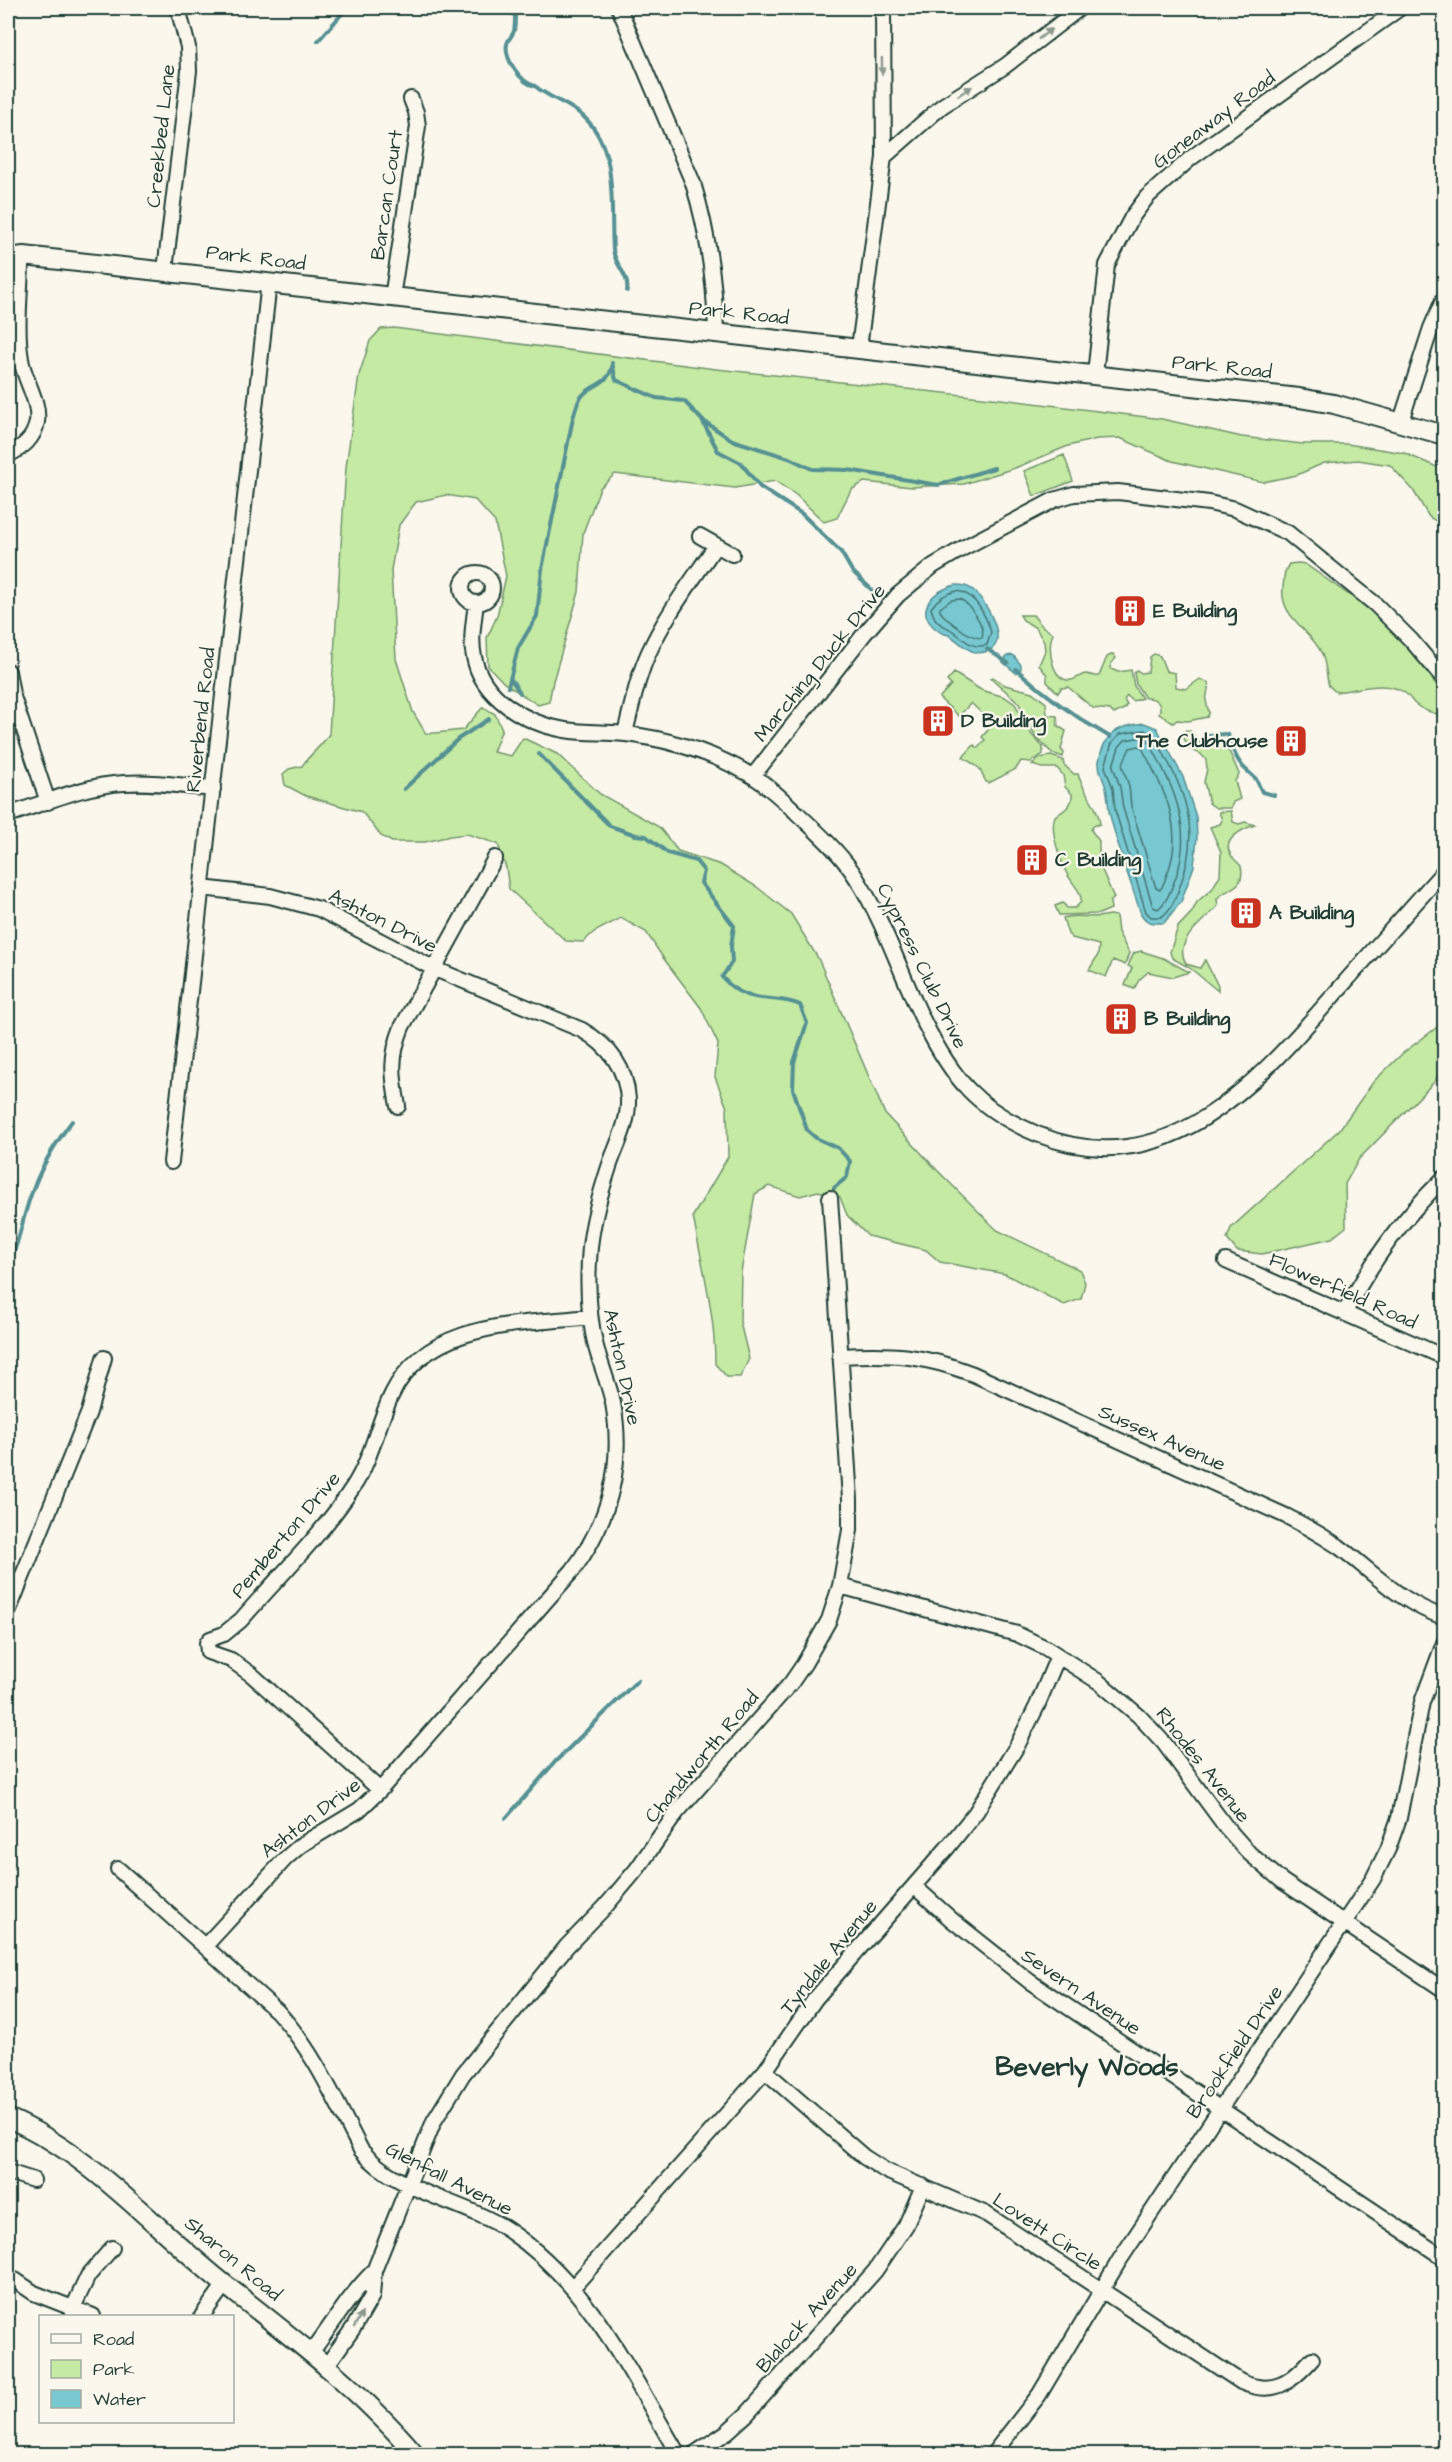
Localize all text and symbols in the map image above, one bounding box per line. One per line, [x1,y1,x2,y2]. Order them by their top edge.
one-way arrow [1038,29,1053,41]
one-way arrow [877,56,887,75]
street label: Creekbed Lane [140,63,182,209]
street label: Goneaway Road [1147,64,1282,176]
one-way arrow [957,86,973,97]
street label: Barcan Court [364,128,410,262]
street label: Park Road [205,238,307,278]
street label: Park Road [688,294,790,332]
street label: Park Road [1171,348,1273,386]
street label: Marching Duck Drive [747,578,893,749]
building icon: E Building [1112,593,1148,629]
place label: E Building [1153,597,1238,626]
street label: Riverbend Road [179,646,223,794]
building icon: D Building [920,703,956,739]
place label: D Building [961,707,1047,736]
building icon: The Clubhouse [1273,723,1309,759]
place label: The Clubhouse [1135,727,1268,755]
building icon: C Building [1014,842,1050,878]
place label: C Building [1055,846,1142,875]
street label: Cypress Club Drive [869,878,974,1054]
street label: Ashton Drive [324,882,442,960]
building icon: A Building [1228,895,1264,931]
place label: A Building [1269,899,1355,928]
building icon: B Building [1103,1001,1139,1037]
place label: B Building [1144,1005,1231,1034]
street label: Flowerfield Road [1265,1246,1421,1336]
street label: Ashton Drive [596,1306,648,1428]
street label: Sussex Avenue [1094,1397,1230,1479]
street label: Pemberton Drive [225,1465,348,1604]
street label: Chandworth Road [638,1685,766,1829]
street label: Rhodes Avenue [1149,1701,1257,1829]
street label: Ashton Drive [255,1771,367,1865]
street label: Tyndale Avenue [774,1893,885,2021]
street label: Severn Avenue [1016,1942,1147,2043]
street label: Brookfield Drive [1180,1980,1290,2124]
district label: Beverly Woods [995,2049,1179,2088]
street label: Glenfall Avenue [381,2135,518,2223]
street label: Lovett Circle [987,2186,1107,2278]
street label: Sharon Road [178,2210,288,2308]
street label: Blalock Avenue [750,2257,864,2379]
one-way arrow [353,2311,363,2328]
legend [39,2315,234,2423]
text: Road [93,2327,134,2352]
text: Park [93,2357,135,2382]
text: Water [93,2387,146,2412]

